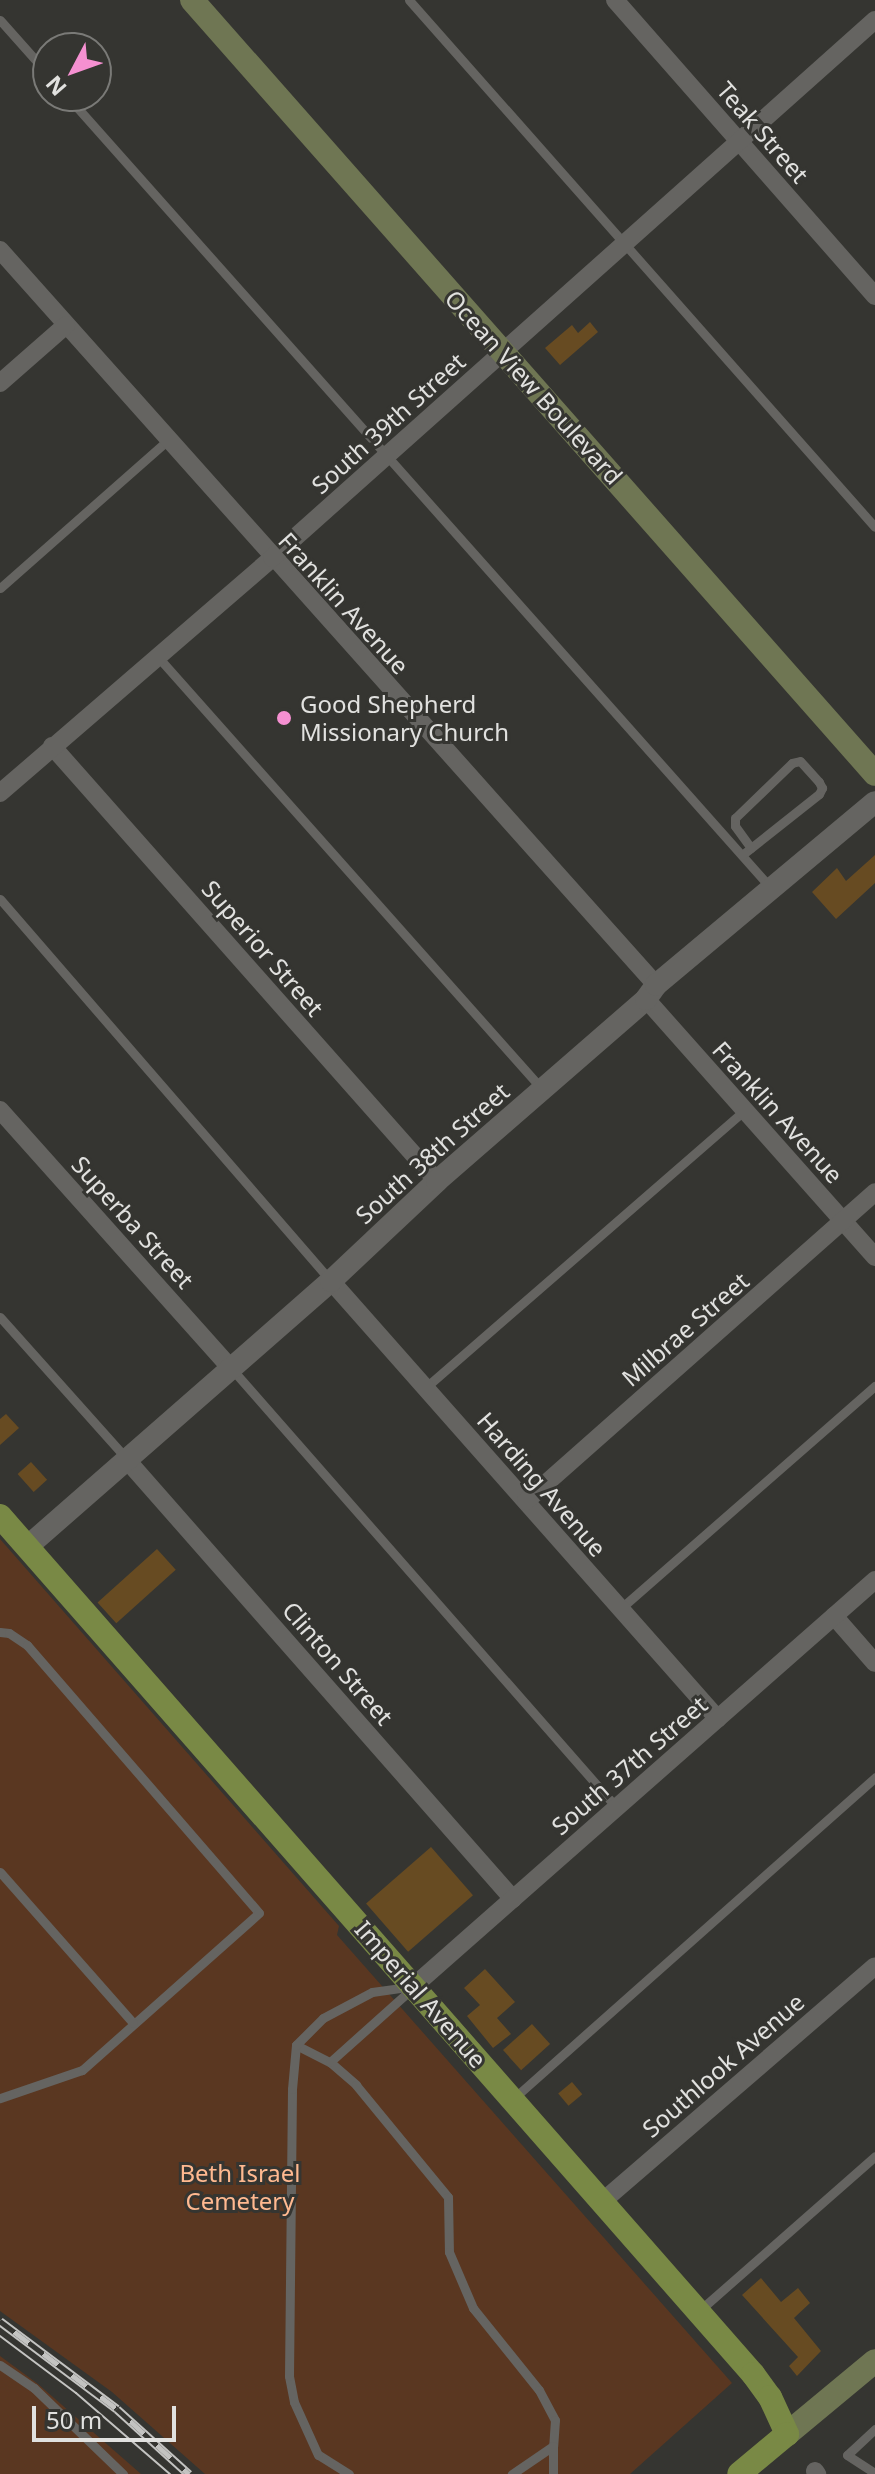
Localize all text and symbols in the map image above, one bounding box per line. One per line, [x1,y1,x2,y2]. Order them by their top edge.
north arrow [32,32,112,112]
text: N [38,70,73,103]
street label: Teak Street [711,75,815,189]
street label: Ocean View Boulevard [439,284,629,490]
street label: South 39th Street [305,347,471,499]
street label: Franklin Avenue [273,526,415,680]
place label: Good Shepherd Missionary Church [300,690,509,746]
marker: Good Shepherd Missionary Church [275,709,293,727]
street label: Superior Street [196,874,330,1022]
street label: Franklin Avenue [707,1035,849,1189]
street label: South 38th Street [349,1077,515,1229]
street label: Superba Street [66,1150,200,1294]
street label: Milbrae Street [616,1266,754,1392]
street label: Harding Avenue [472,1406,612,1562]
street label: Clinton Street [277,1596,399,1730]
street label: South 37th Street [545,1690,713,1840]
street label: Imperial Avenue [349,1915,493,2073]
street label: Southlook Avenue [636,1987,810,2143]
park label: Beth Israel Cemetery [179,2159,301,2215]
scale bar [36,2390,180,2440]
text: 50 m [46,2403,102,2436]

